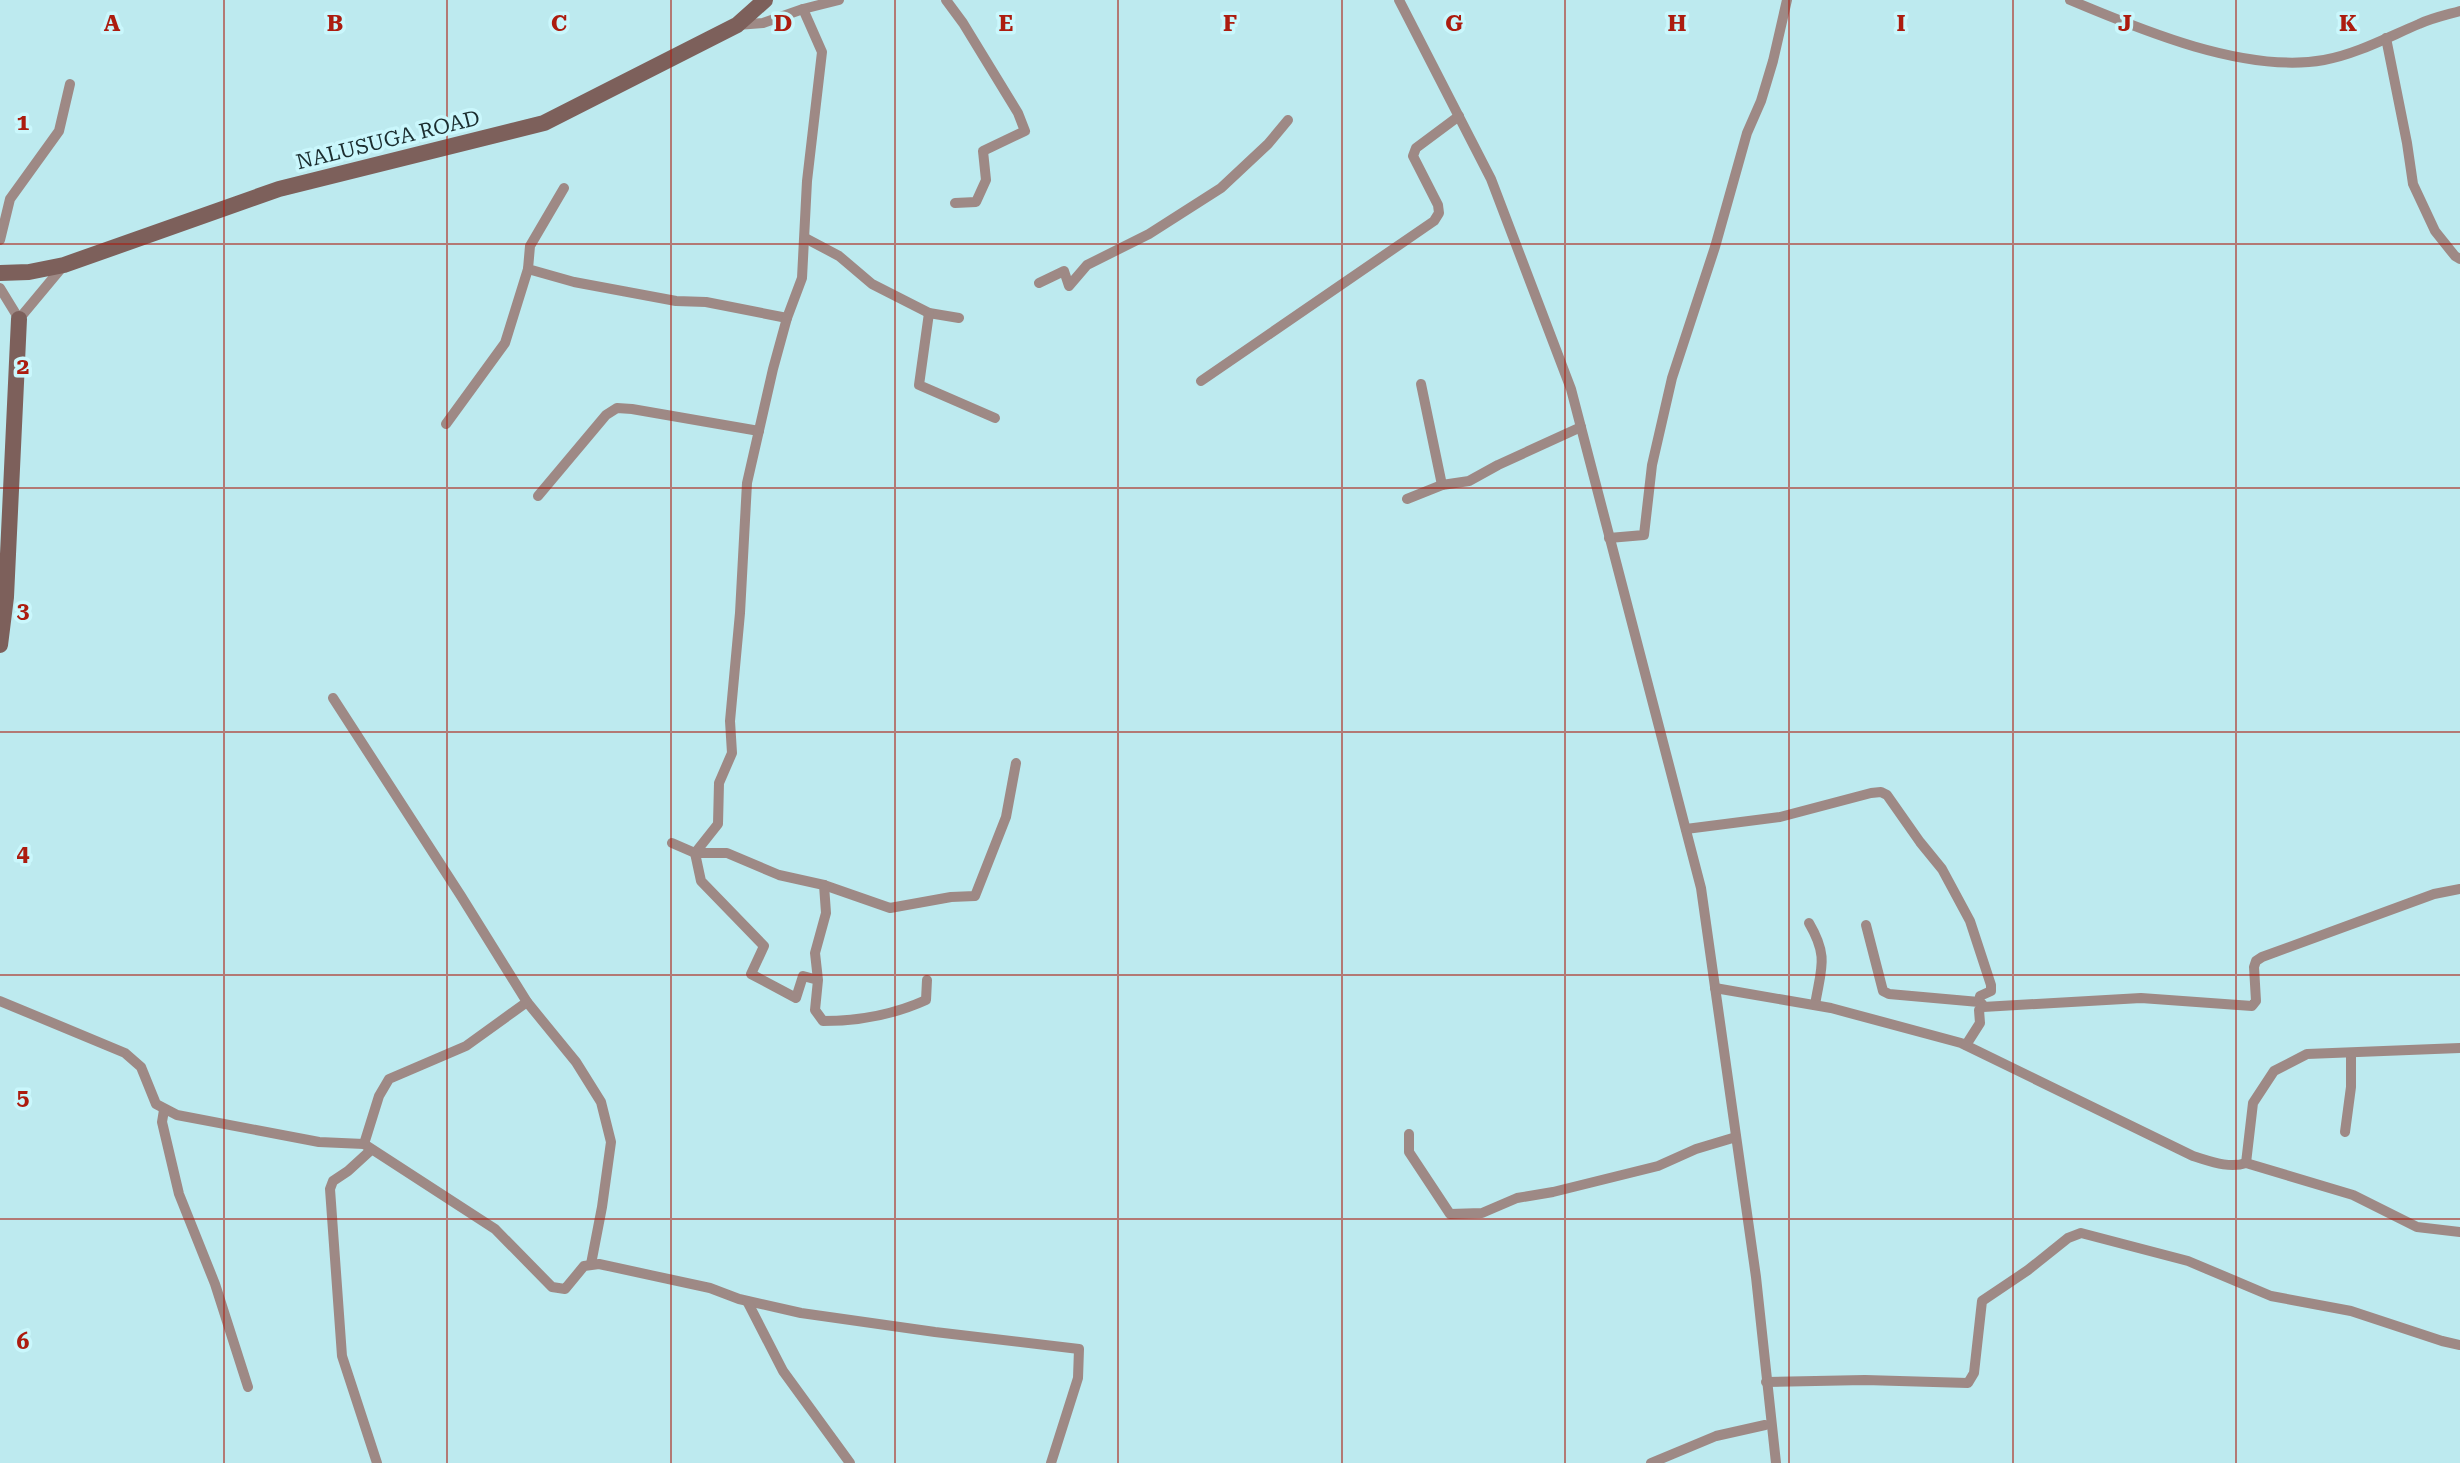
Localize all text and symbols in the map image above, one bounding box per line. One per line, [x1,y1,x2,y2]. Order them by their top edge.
text: A [104,10,121,37]
text: B [327,10,343,37]
text: C [551,10,567,37]
text: D [774,10,792,37]
text: E [999,10,1013,37]
text: F [1223,10,1237,37]
text: G [1445,10,1463,37]
text: H [1668,10,1687,37]
text: I [1896,10,1906,37]
text: J [2118,10,2132,37]
text: K [2339,10,2357,37]
street label: NALUSUGA ROAD [294,106,482,174]
text: 1 [17,109,30,136]
text: 2 [17,353,29,380]
text: 3 [17,597,30,624]
text: 4 [17,840,30,867]
text: 5 [17,1084,30,1111]
text: 6 [17,1328,30,1355]

